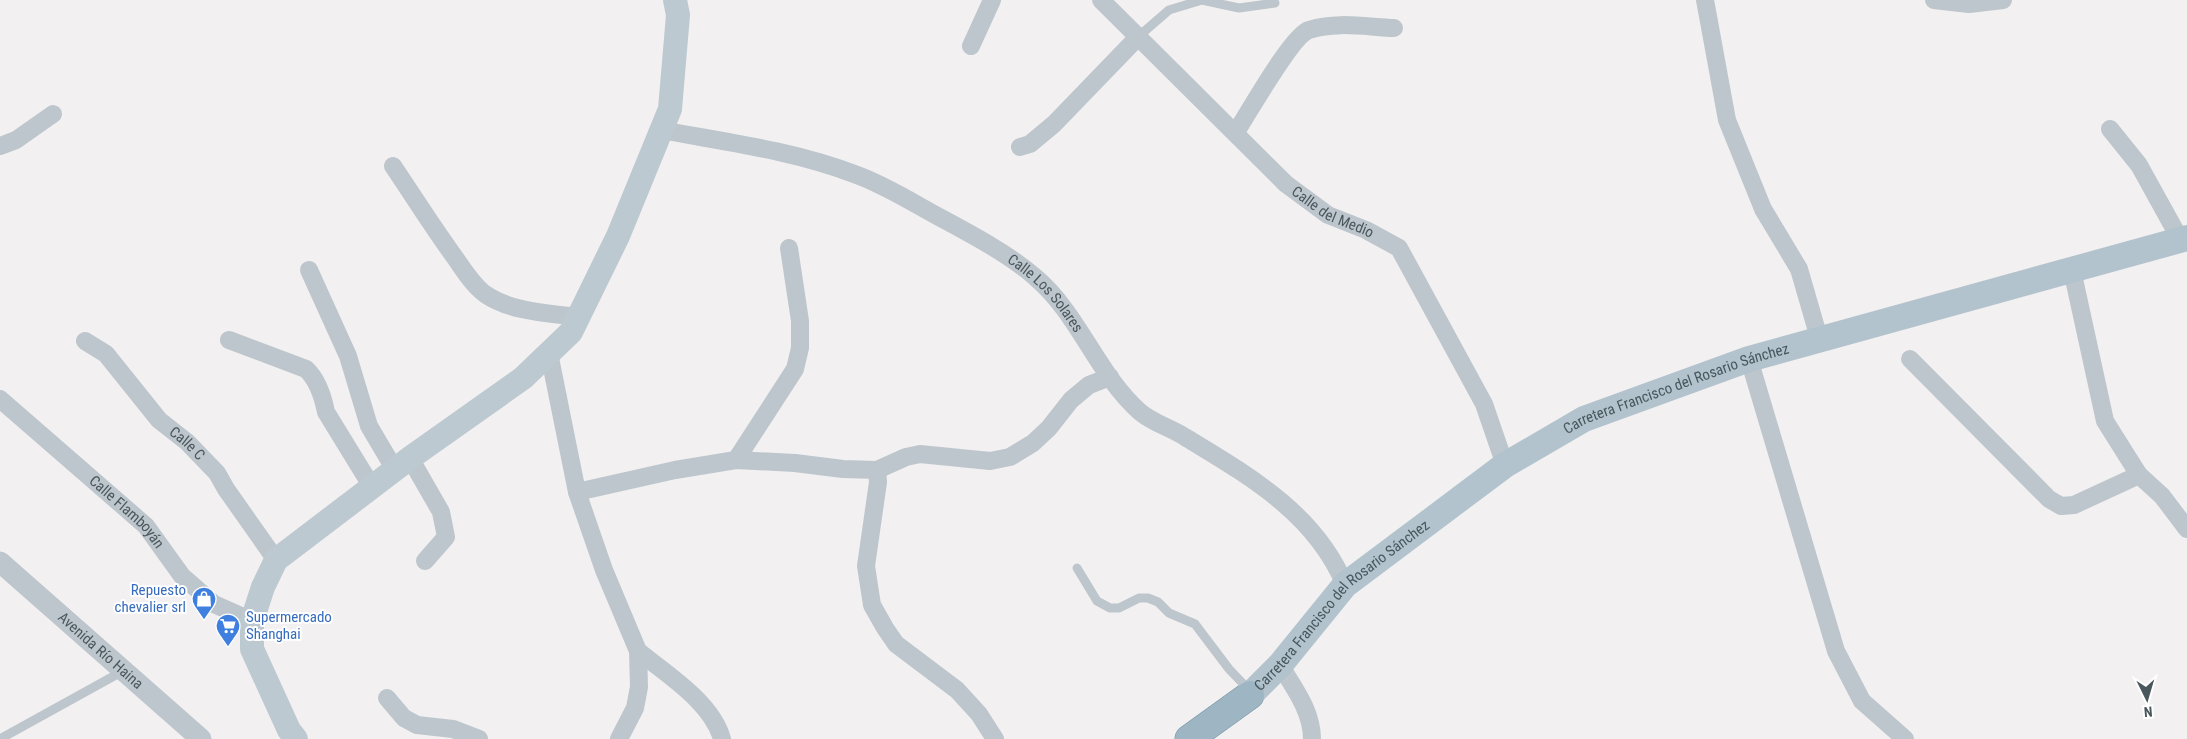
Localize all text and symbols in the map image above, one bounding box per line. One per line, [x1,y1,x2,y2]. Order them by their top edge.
street label: Calle del Medio [1288,182,1377,242]
street label: Calle Los Solares [1004,250,1087,336]
street label: Carretera Francisco del Rosario Sánchez [1560,339,1791,438]
street label: Calle C [166,423,209,464]
street label: Calle Flamboyán [86,472,168,552]
street label: Carretera Francisco del Rosario Sánchez [1250,516,1433,695]
place label: Repuesto chevalier srl [115,581,186,616]
shop icon: Repuesto chevalier srl [191,586,217,620]
street label: Avenida Río Haina [54,608,147,693]
place label: Supermercado Shanghai [246,608,332,643]
supermarket icon: Supermercado Shanghai [215,613,241,647]
north arrow [2122,674,2172,724]
text: N [2143,704,2153,720]

